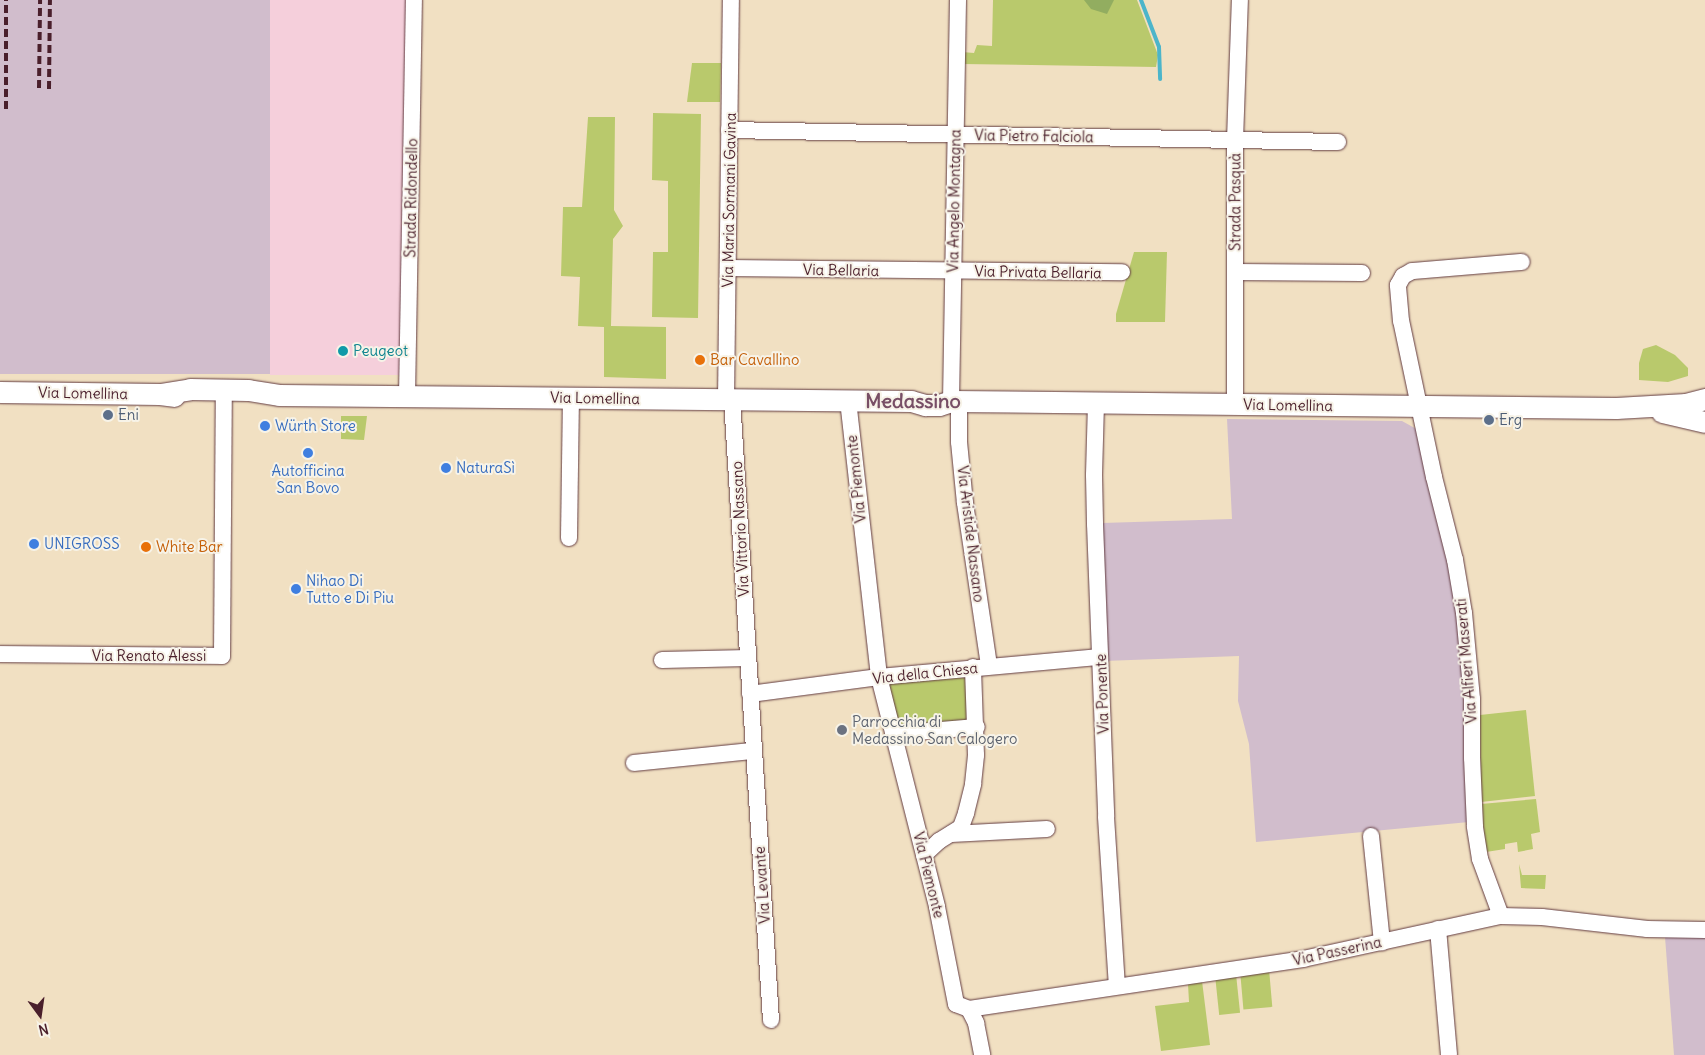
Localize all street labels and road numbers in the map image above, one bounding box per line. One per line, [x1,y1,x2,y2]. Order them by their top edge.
street label: Via Maria Sormani Gavina [718,113,740,287]
street label: Via Pietro Falciola [974,126,1094,146]
street label: Via Angelo Montagna [944,129,964,273]
street label: Strada Ridondello [401,138,421,258]
street label: Strada Pasquà [1226,153,1244,251]
street label: Via Bellaria [803,260,879,280]
street label: Via Privata Bellaria [974,262,1102,282]
street label: Via Lomellina [38,383,128,403]
street label: Via Lomellina [550,388,640,408]
street label: Via Lomellina [1243,395,1333,415]
street label: Via Piemonte [842,434,870,524]
street label: Via Vittorio Nassano [727,461,753,597]
street label: Via Aristide Nassano [954,465,988,603]
street label: Via Alfieri Maserati [1452,598,1480,724]
street label: Via Renato Alessi [92,647,206,665]
street label: Via Ponente [1092,654,1112,734]
street label: Via della Chiesa [871,659,979,687]
street label: Via Piemonte [910,830,948,920]
street label: Via Levante [750,845,774,925]
street label: Via Passerina [1291,933,1383,969]

